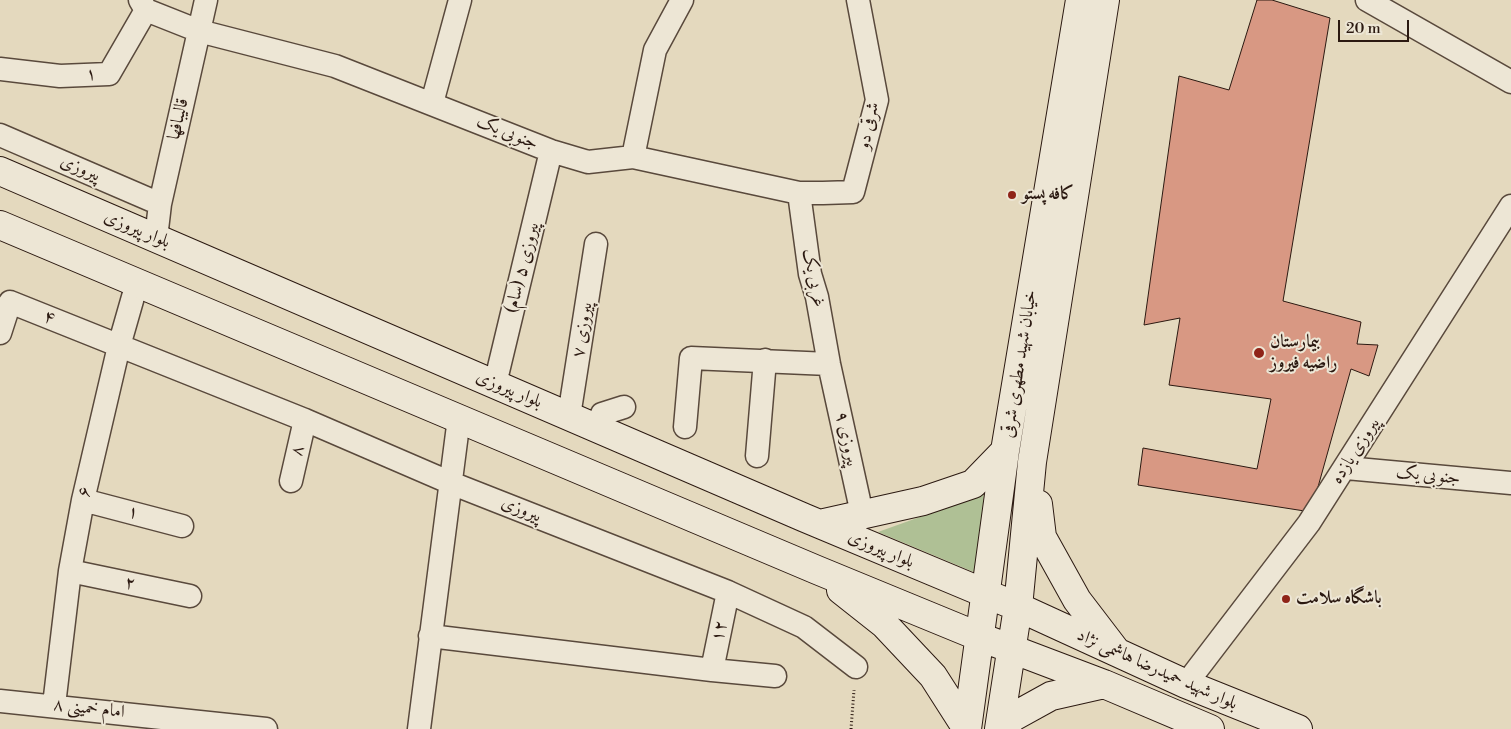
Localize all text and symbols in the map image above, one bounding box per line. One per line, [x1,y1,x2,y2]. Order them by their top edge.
scale bar [1341,10,1412,42]
text: 20 m [1346,19,1381,38]
street label: ۱ [85,64,97,86]
street label: قالیبافها [164,96,194,142]
street label: شرقی دو [853,100,885,152]
street label: جنوبی یک [473,111,541,155]
street label: پیروزی [57,151,103,187]
place label: کافه پستو [1022,184,1074,206]
marker: کافه پستو [1006,189,1018,201]
street label: بلوار پیروزی [101,206,173,254]
street label: پیروزی ۵ (سام) [501,220,545,316]
street label: غربی یک [797,247,829,309]
street label: خیابان شهید مطهری شرقی [998,289,1042,439]
street label: پیروزی ۷ [568,301,598,359]
street label: ۴ [40,306,58,330]
place label: بیمارستان راضیه فیروز [1270,332,1337,374]
marker: بیمارستان راضیه فیروز [1252,346,1266,360]
street label: بلوار پیروزی [473,366,545,414]
street label: پیروزی ۹ [830,410,862,468]
street label: پیروزی یازده [1327,414,1385,488]
street label: ۸ [286,443,310,459]
street label: جنوبی یک [1395,462,1461,490]
street label: ۶ [73,484,97,500]
street label: پیروزی [498,492,544,528]
street label: ۱ [125,501,141,525]
street label: بلوار پیروزی [845,526,917,574]
street label: ۲ [123,572,137,596]
place label: باشگاه سلامت [1296,588,1382,610]
marker: باشگاه سلامت [1280,593,1292,605]
street label: ۱۲ [707,618,733,644]
street label: بلوار شهید حمیدرضا هاشمی نژاد [1073,625,1241,715]
street label: امام خمینی ۸ [52,695,126,723]

